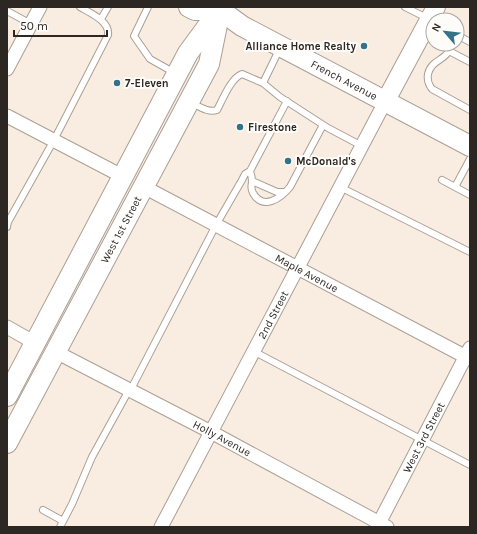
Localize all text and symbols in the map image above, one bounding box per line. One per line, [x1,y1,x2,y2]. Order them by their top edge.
scale bar [14,12,107,38]
north arrow [425,12,465,52]
text: 50 m [20,19,48,33]
text: N [429,21,444,34]
place label: Alliance Home Realty [245,40,356,53]
marker: Alliance Home Realty [359,41,369,51]
street label: French Avenue [309,57,380,103]
place label: 7-Eleven [125,77,169,90]
marker: 7-Eleven [112,78,122,88]
place label: Firestone [248,121,297,134]
marker: Firestone [235,122,245,132]
place label: McDonald's [296,155,357,168]
marker: McDonald's [283,156,293,166]
street label: West 1st Street [98,194,144,265]
street label: Maple Avenue [273,251,341,295]
street label: 2nd Street [255,288,291,341]
street label: West 3rd Street [400,400,447,475]
street label: Holly Avenue [191,417,253,459]

